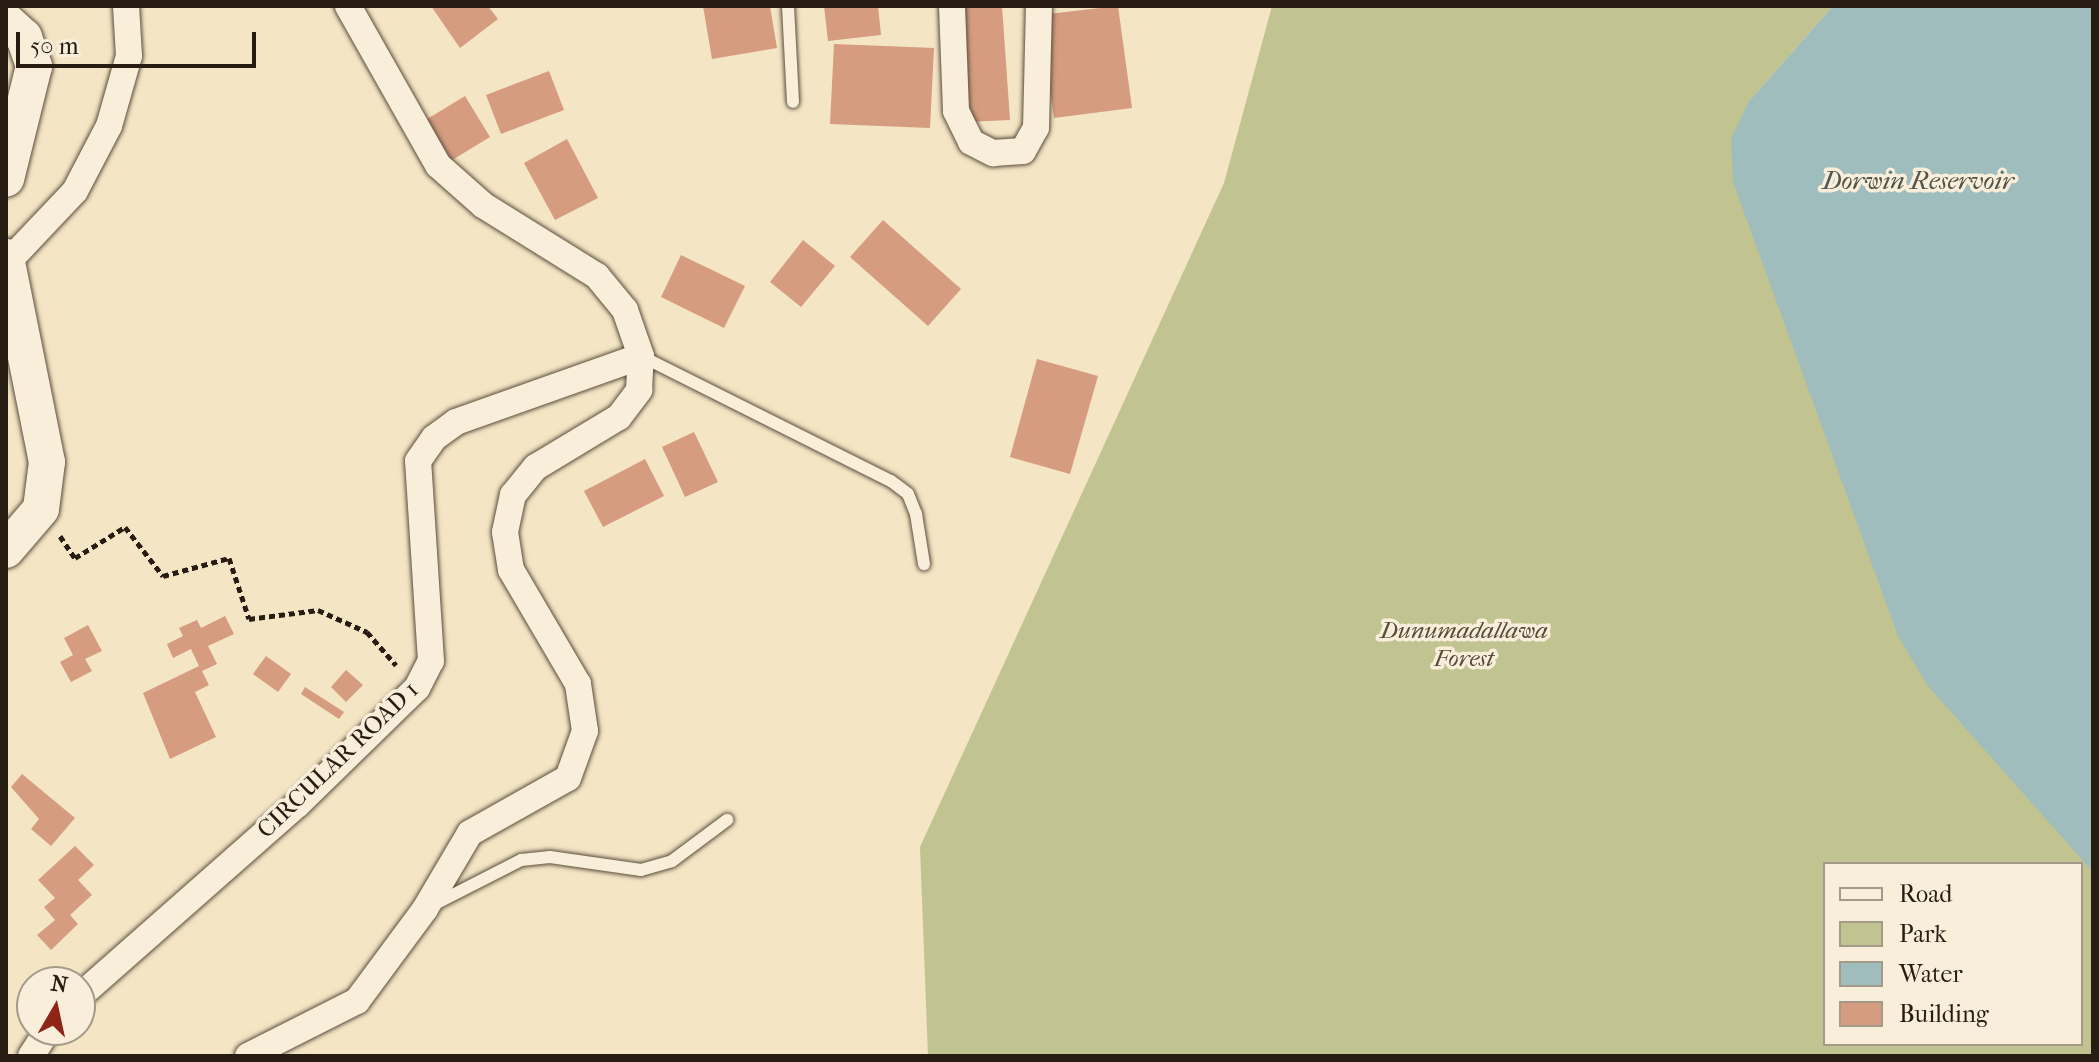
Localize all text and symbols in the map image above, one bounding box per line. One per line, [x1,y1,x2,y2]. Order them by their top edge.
scale bar [20,16,260,66]
text: 50 m [30,32,79,60]
water label: Dorwin Reservoir [1822,165,2014,197]
park label: Dunumadallawa Forest [1380,617,1548,673]
street label: CIRCULAR ROAD 1 [251,676,425,844]
legend [1823,862,2083,1046]
text: Road [1899,880,1952,908]
text: Park [1899,920,1947,948]
text: Water [1899,960,1963,988]
north arrow [16,966,96,1046]
text: N [49,970,70,998]
text: Building [1899,1000,1989,1028]

